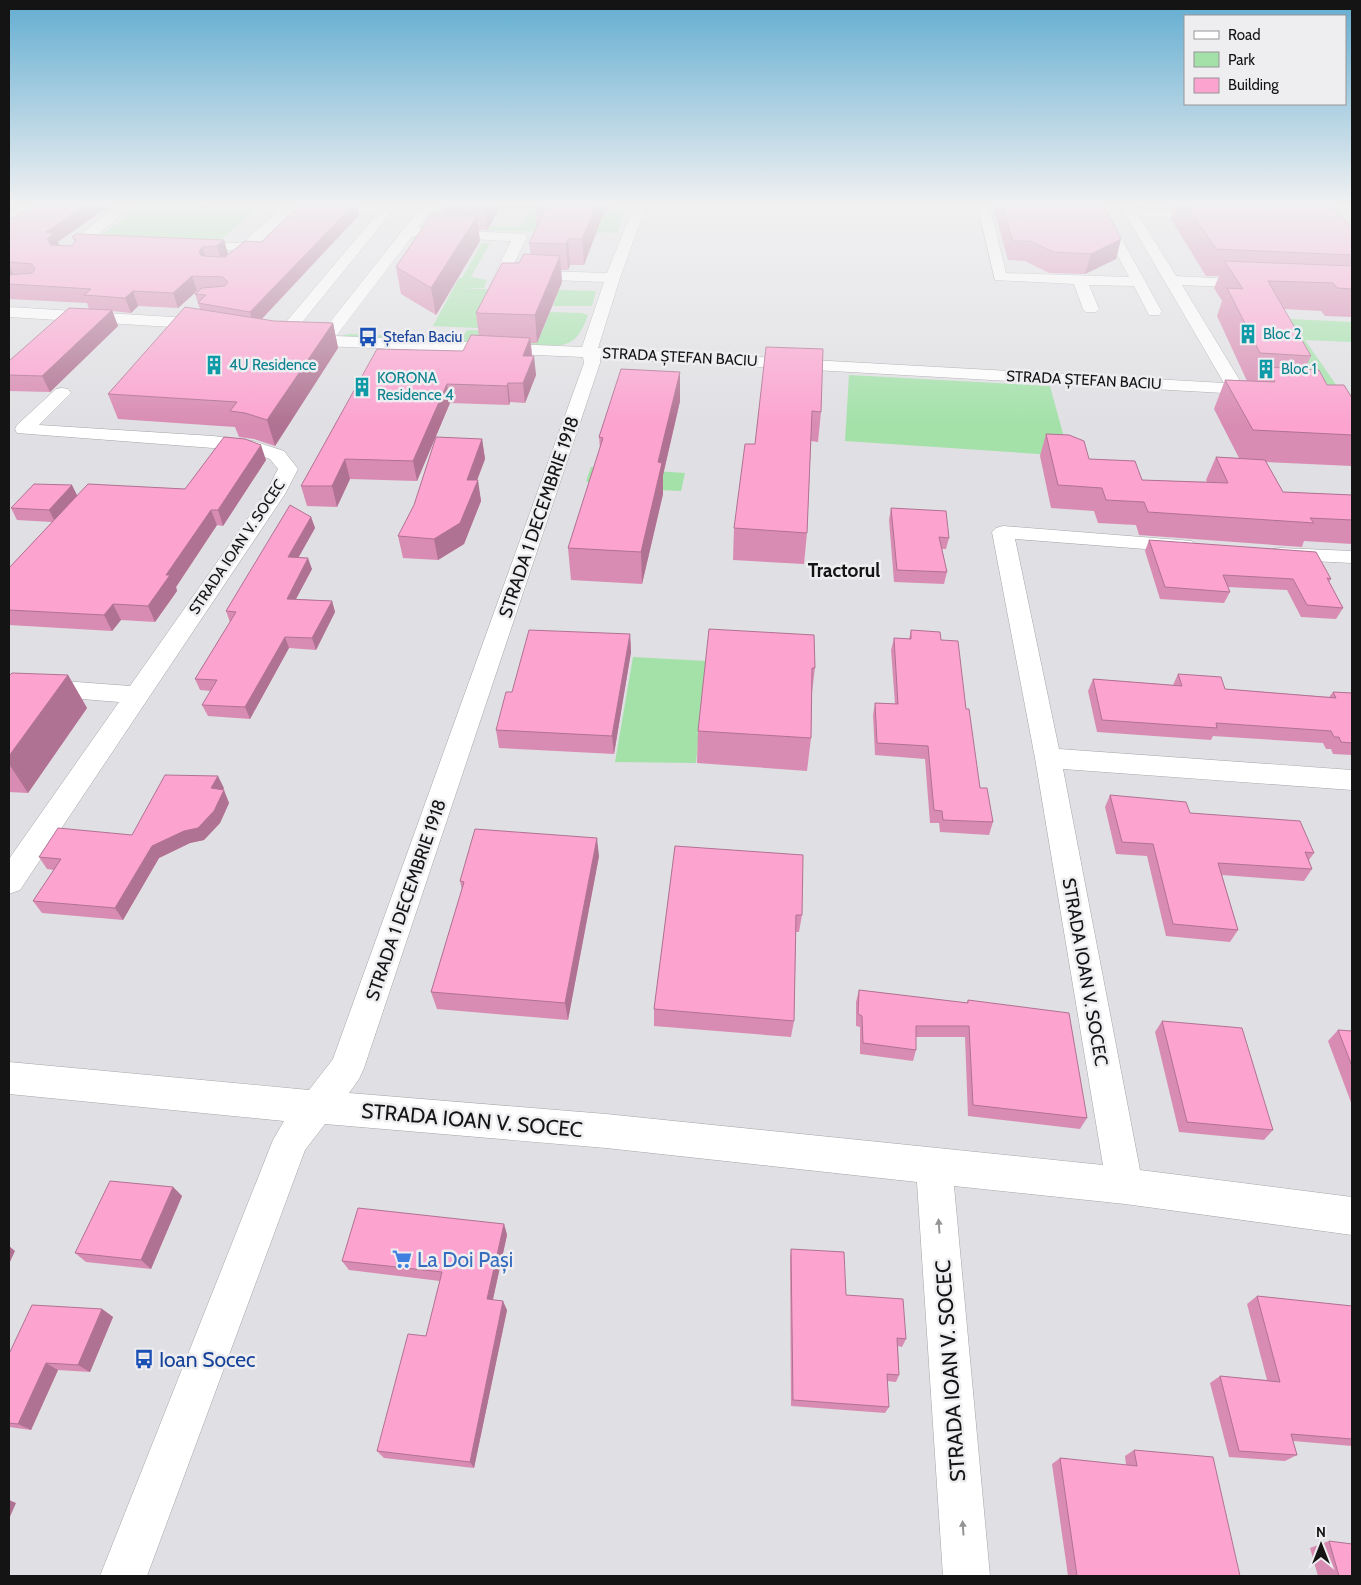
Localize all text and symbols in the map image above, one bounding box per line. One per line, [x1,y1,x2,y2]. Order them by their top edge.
legend [1184,15,1346,105]
text: Road [1228,26,1261,44]
text: Park [1228,51,1255,69]
text: Building [1228,76,1279,94]
building icon: Bloc 2 [1237,323,1259,345]
place label: Bloc 2 [1263,325,1302,343]
bus stop icon: Ștefan Baciu [357,326,379,348]
place label: Ștefan Baciu [383,328,462,347]
street label: STRADA ȘTEFAN BACIU [602,344,758,371]
building icon: 4U Residence [203,354,225,376]
place label: 4U Residence [229,356,317,374]
building icon: Bloc 1 [1255,358,1277,380]
place label: Bloc 1 [1281,360,1317,378]
street label: STRADA ȘTEFAN BACIU [1006,367,1162,394]
place label: KORONA Residence 4 [377,369,454,404]
building icon: KORONA Residence 4 [351,376,373,398]
street label: STRADA 1 DECEMBRIE 1918 [494,413,584,621]
street label: STRADA IOAN V. SOCEC [185,476,289,618]
district label: Tractorul [808,559,880,582]
street label: STRADA 1 DECEMBRIE 1918 [361,796,451,1004]
street label: STRADA IOAN V. SOCEC [1058,876,1112,1068]
street label: STRADA IOAN V. SOCEC [360,1098,584,1142]
one-way arrow [935,1218,943,1234]
place label: La Doi Pași [417,1247,513,1274]
supermarket icon: La Doi Pași [391,1248,413,1270]
street label: STRADA IOAN V. SOCEC [930,1259,970,1483]
place label: Ioan Socec [159,1347,256,1372]
bus stop icon: Ioan Socec [133,1348,155,1370]
one-way arrow [958,1519,966,1535]
north arrow [1296,1520,1346,1570]
text: N [1316,1523,1326,1541]

